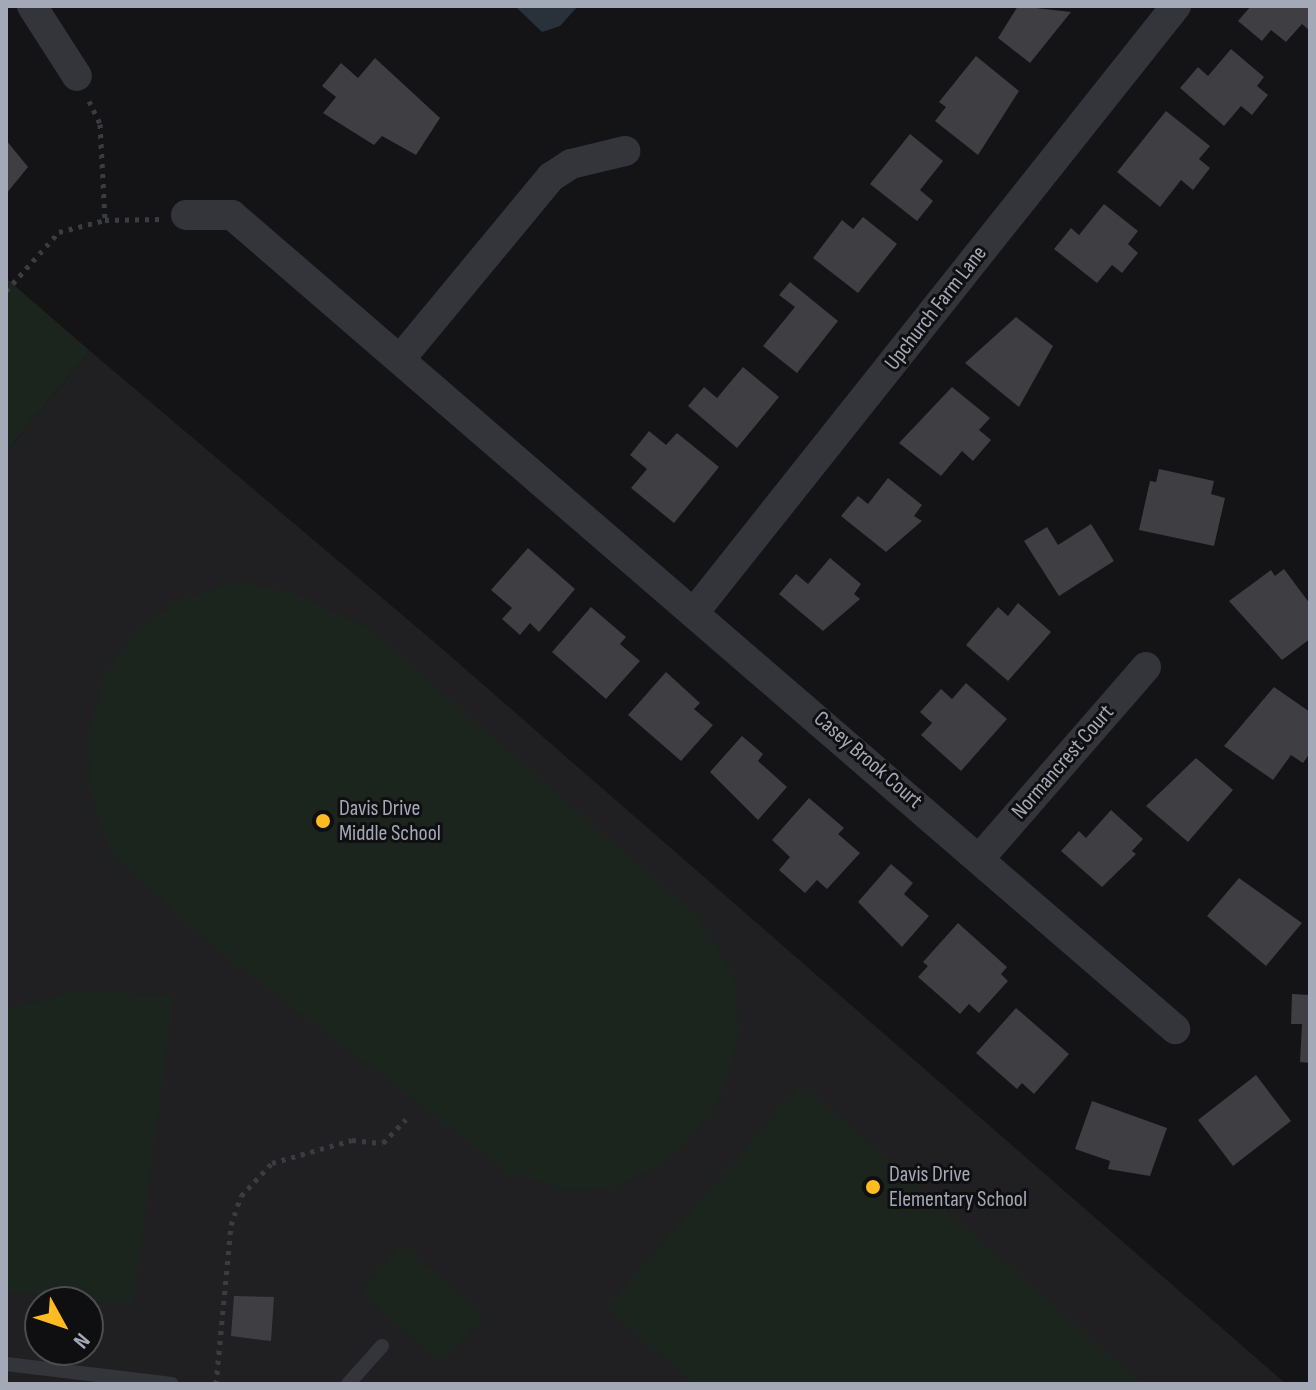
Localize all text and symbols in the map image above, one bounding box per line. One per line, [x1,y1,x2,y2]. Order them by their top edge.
street label: Upchurch Farm Lane [879,241,993,375]
street label: Normancrest Court [1006,700,1120,824]
street label: Casey Brook Court [808,706,928,814]
place label: Davis Drive Middle School [339,795,441,846]
marker: Davis Drive Middle School [314,812,332,830]
place label: Davis Drive Elementary School [889,1161,1027,1212]
marker: Davis Drive Elementary School [864,1178,882,1196]
north arrow [24,1286,104,1366]
text: N [67,1327,95,1354]

